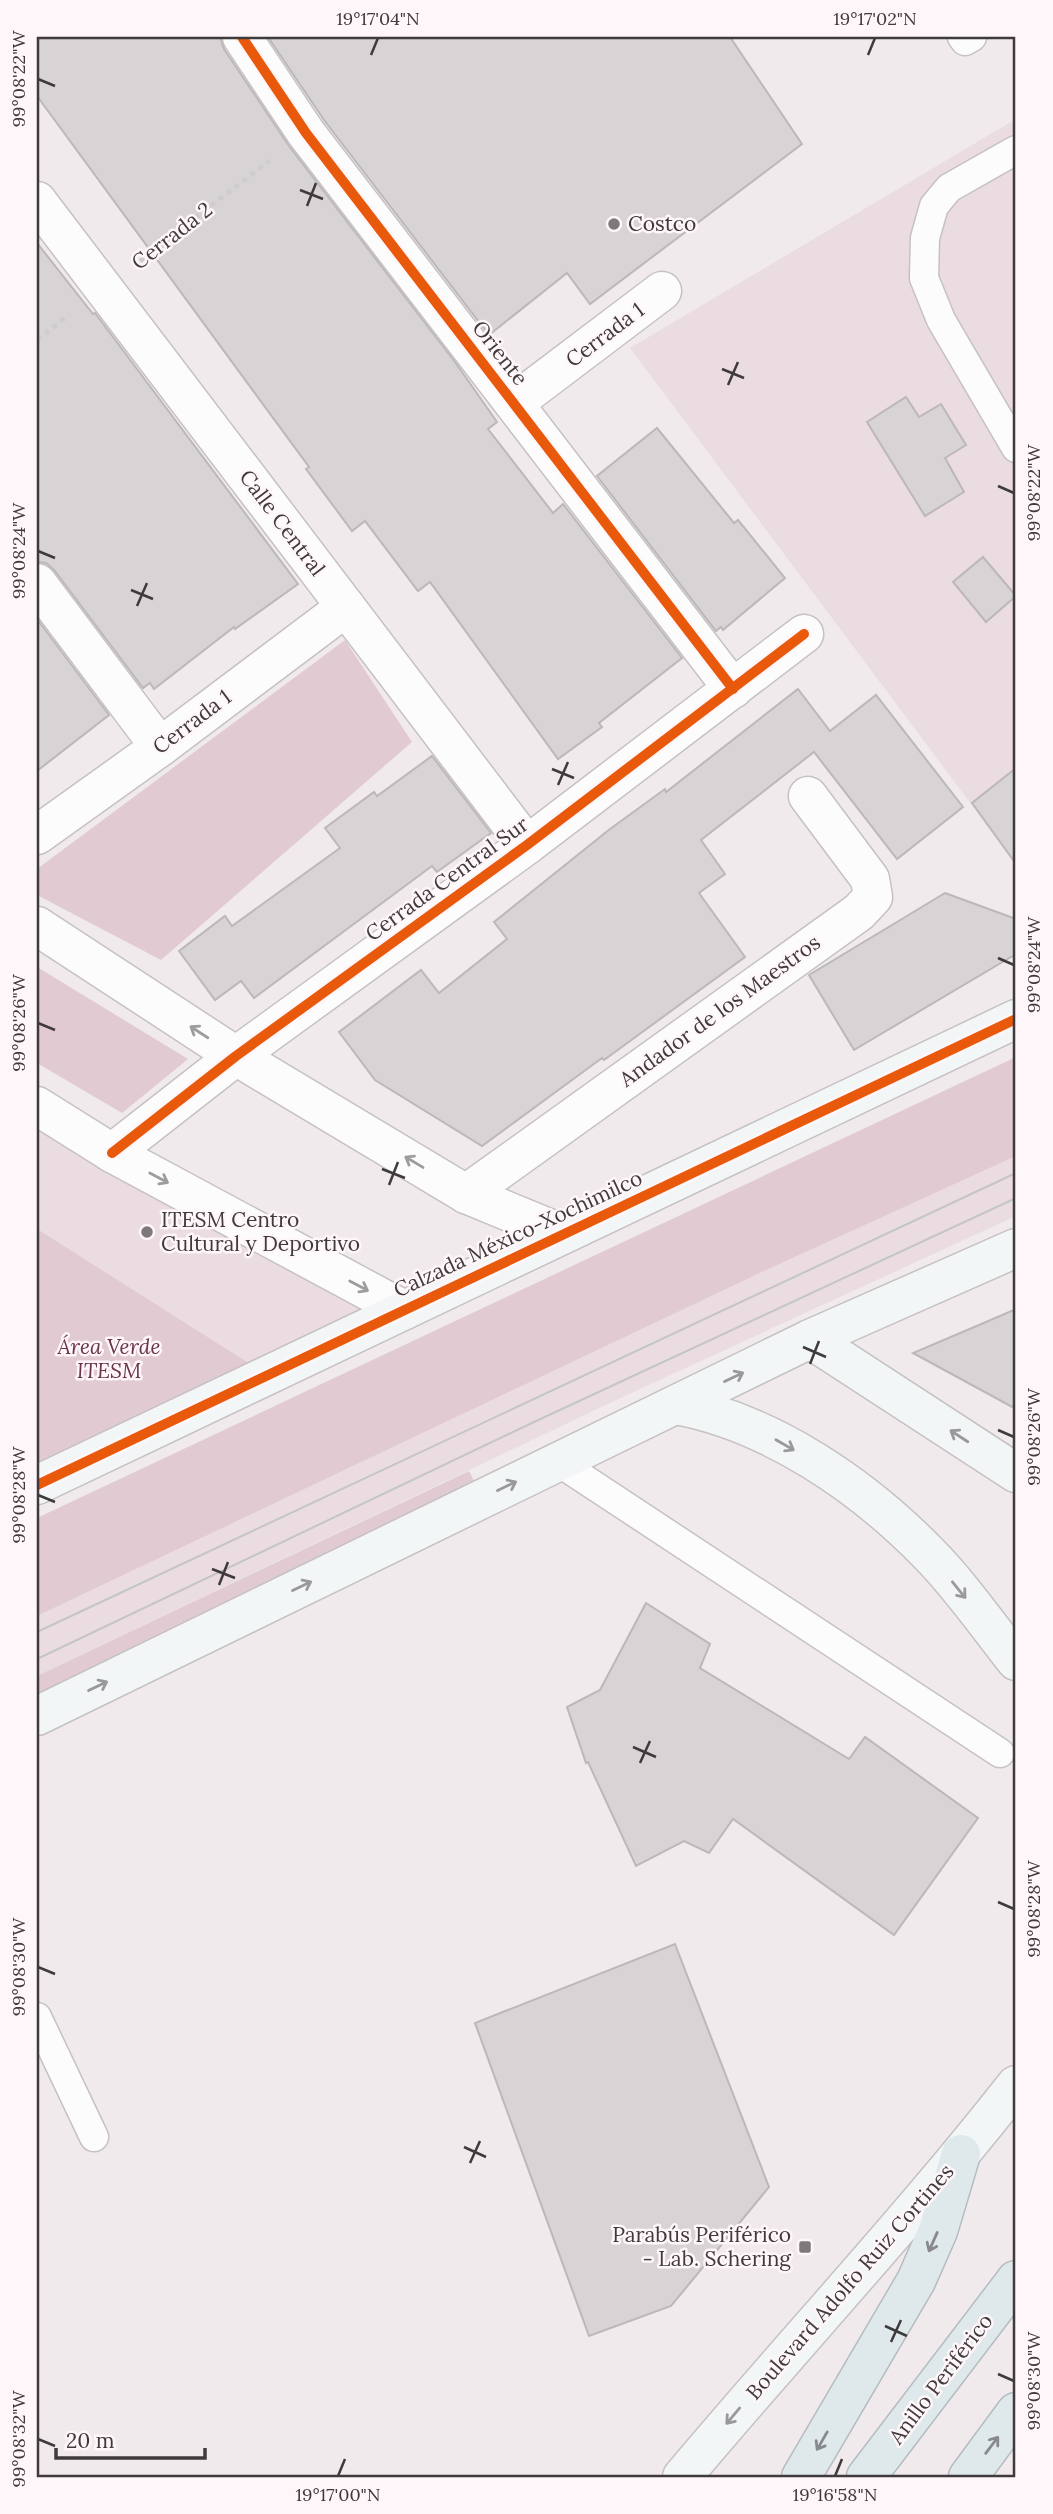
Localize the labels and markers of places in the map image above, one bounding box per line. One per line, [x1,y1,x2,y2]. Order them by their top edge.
place label: Costco [628,210,696,237]
marker: Costco [606,216,622,232]
place label: ITESM Centro Cultural y Deportivo [161,1206,360,1257]
marker: ITESM Centro Cultural y Deportivo [139,1224,155,1240]
place label: Parabús Periférico - Lab. Schering [612,2221,791,2272]
marker: Parabús Periférico - Lab. Schering [797,2239,813,2255]

